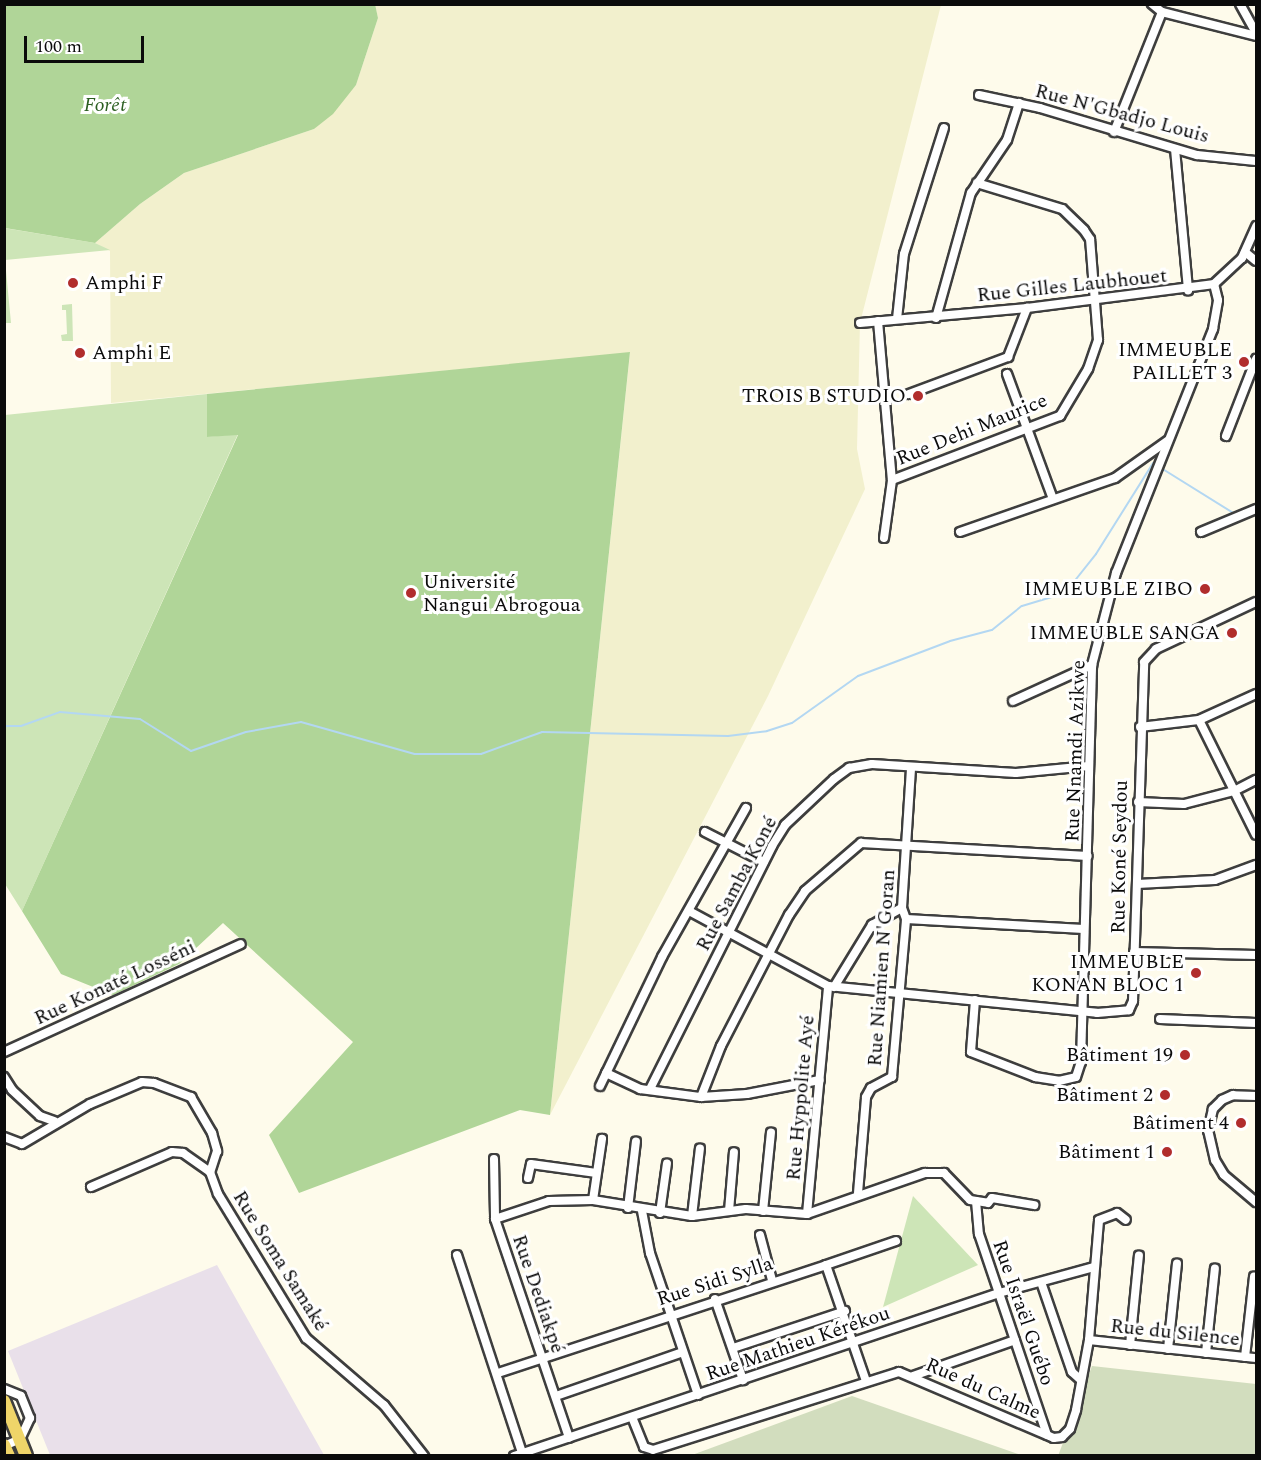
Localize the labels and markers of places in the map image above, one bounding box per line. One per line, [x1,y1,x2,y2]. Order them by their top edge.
place label: Amphi F [85,271,164,295]
marker: Amphi F [66,276,80,290]
place label: IMMEUBLE PAILLET 3 [1118,338,1232,385]
place label: Amphi E [92,341,171,365]
marker: Amphi E [73,346,87,360]
marker: IMMEUBLE PAILLET 3 [1237,355,1251,369]
place label: TROIS B STUDIO [742,384,906,408]
marker: TROIS B STUDIO [911,389,925,403]
place label: Université Nangui Abrogoua [423,570,581,617]
place label: IMMEUBLE ZIBO [1024,577,1193,601]
marker: IMMEUBLE ZIBO [1198,582,1212,596]
marker: Université Nangui Abrogoua [404,586,418,600]
place label: IMMEUBLE SANGA [1030,621,1220,645]
marker: IMMEUBLE SANGA [1225,626,1239,640]
place label: IMMEUBLE KONAN BLOC 1 [1031,950,1184,997]
marker: IMMEUBLE KONAN BLOC 1 [1189,966,1203,980]
place label: Bâtiment 19 [1066,1043,1173,1067]
marker: Bâtiment 19 [1178,1048,1192,1062]
place label: Bâtiment 2 [1056,1083,1153,1107]
marker: Bâtiment 2 [1158,1088,1172,1102]
place label: Bâtiment 4 [1132,1111,1229,1135]
marker: Bâtiment 4 [1234,1116,1248,1130]
place label: Bâtiment 1 [1058,1140,1155,1164]
marker: Bâtiment 1 [1160,1145,1174,1159]

